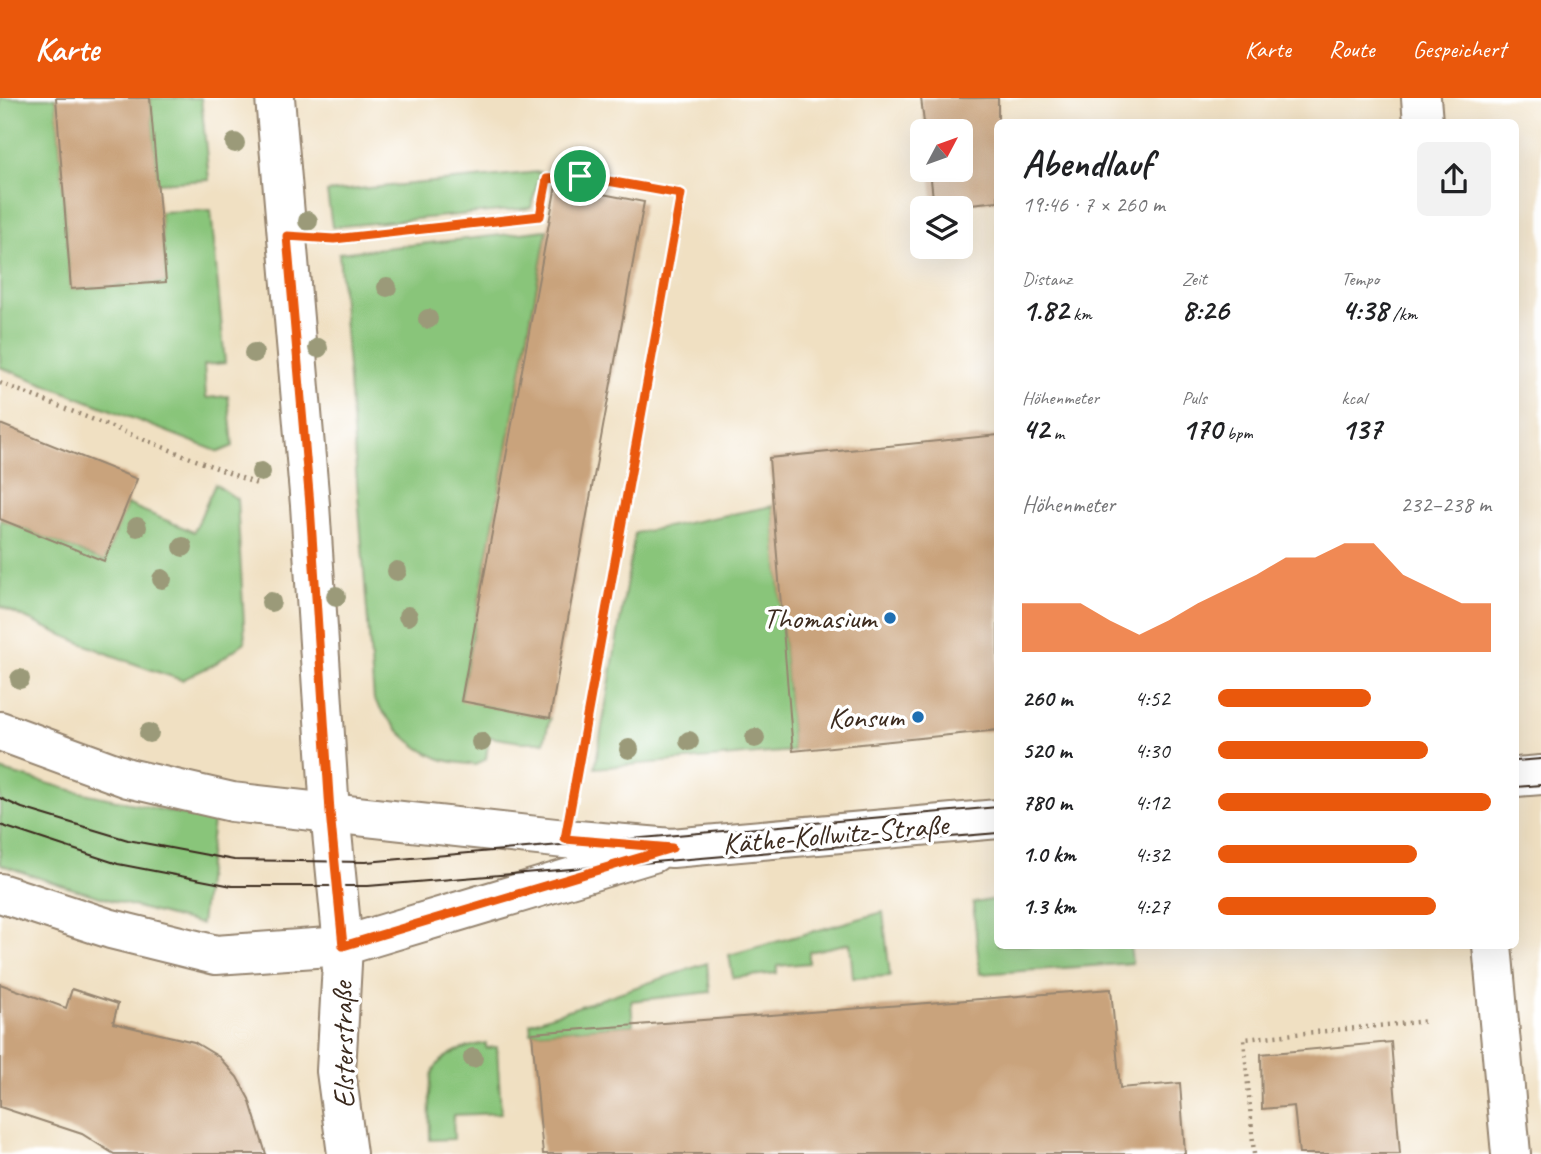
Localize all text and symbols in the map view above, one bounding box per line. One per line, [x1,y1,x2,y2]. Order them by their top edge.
text: Karte [35,28,99,70]
text: Karte [1245,34,1291,64]
text: Route [1329,34,1374,64]
text: Gespeichert [1412,34,1506,64]
north arrow [910,119,973,182]
map controls [910,119,973,259]
text: Abendlauf [1022,140,1152,187]
button: share [1417,142,1491,216]
pin [550,146,610,206]
icon: arrive [561,157,599,195]
text: 19:46 · 7 × 260 m [1022,190,1165,219]
button: layers [910,196,973,259]
text: Distanz [1022,267,1072,291]
text: Zeit [1182,267,1207,291]
text: Tempo [1341,267,1379,291]
text: 1.82 [1022,291,1068,329]
text: 8:26 [1182,291,1229,329]
text: 4:38 [1341,291,1388,329]
text: km [1068,302,1092,326]
text: /km [1388,302,1417,326]
text: Höhenmeter [1022,386,1099,410]
text: Puls [1182,386,1207,410]
text: kcal [1341,386,1366,410]
text: 42 [1022,410,1049,448]
text: 170 [1182,410,1222,448]
text: 137 [1341,410,1382,448]
text: m [1049,421,1064,445]
text: bpm [1222,421,1253,445]
text: Höhenmeter [1022,490,1115,519]
text: 232–238 m [1400,490,1491,519]
place label: Thomasium [763,599,878,637]
marker: Thomasium [882,610,898,626]
text: 260 m [1022,684,1072,713]
text: 4:52 [1134,684,1170,713]
place label: Konsum [828,698,905,736]
marker: Konsum [910,709,926,725]
text: 520 m [1022,736,1071,765]
text: 4:30 [1134,736,1170,765]
text: 780 m [1022,788,1072,817]
text: 4:12 [1134,788,1170,817]
street label: Käthe-Kollwitz-Straße [721,805,952,863]
text: 1.0 km [1022,840,1076,869]
text: 4:32 [1134,840,1170,869]
text: 1.3 km [1022,892,1076,921]
text: 4:27 [1134,892,1170,921]
street label: Elsterstraße [323,979,363,1108]

